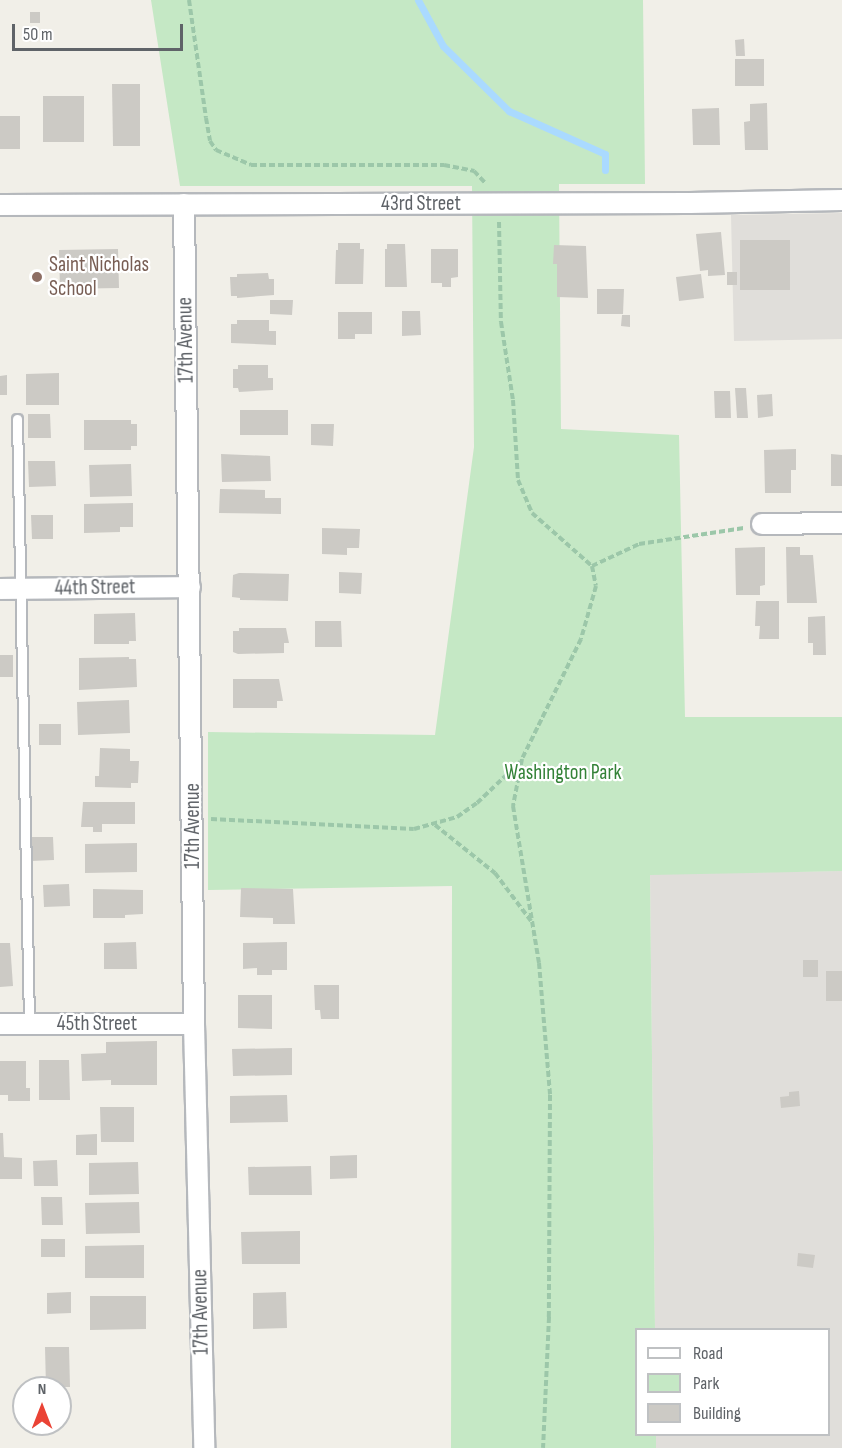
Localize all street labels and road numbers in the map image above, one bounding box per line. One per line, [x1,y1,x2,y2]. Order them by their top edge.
street label: 43rd Street [381,191,461,217]
street label: 17th Avenue [173,297,199,383]
street label: 44th Street [54,575,136,601]
street label: 17th Avenue [180,783,206,869]
street label: 45th Street [57,1011,137,1037]
street label: 17th Avenue [188,1269,214,1355]

